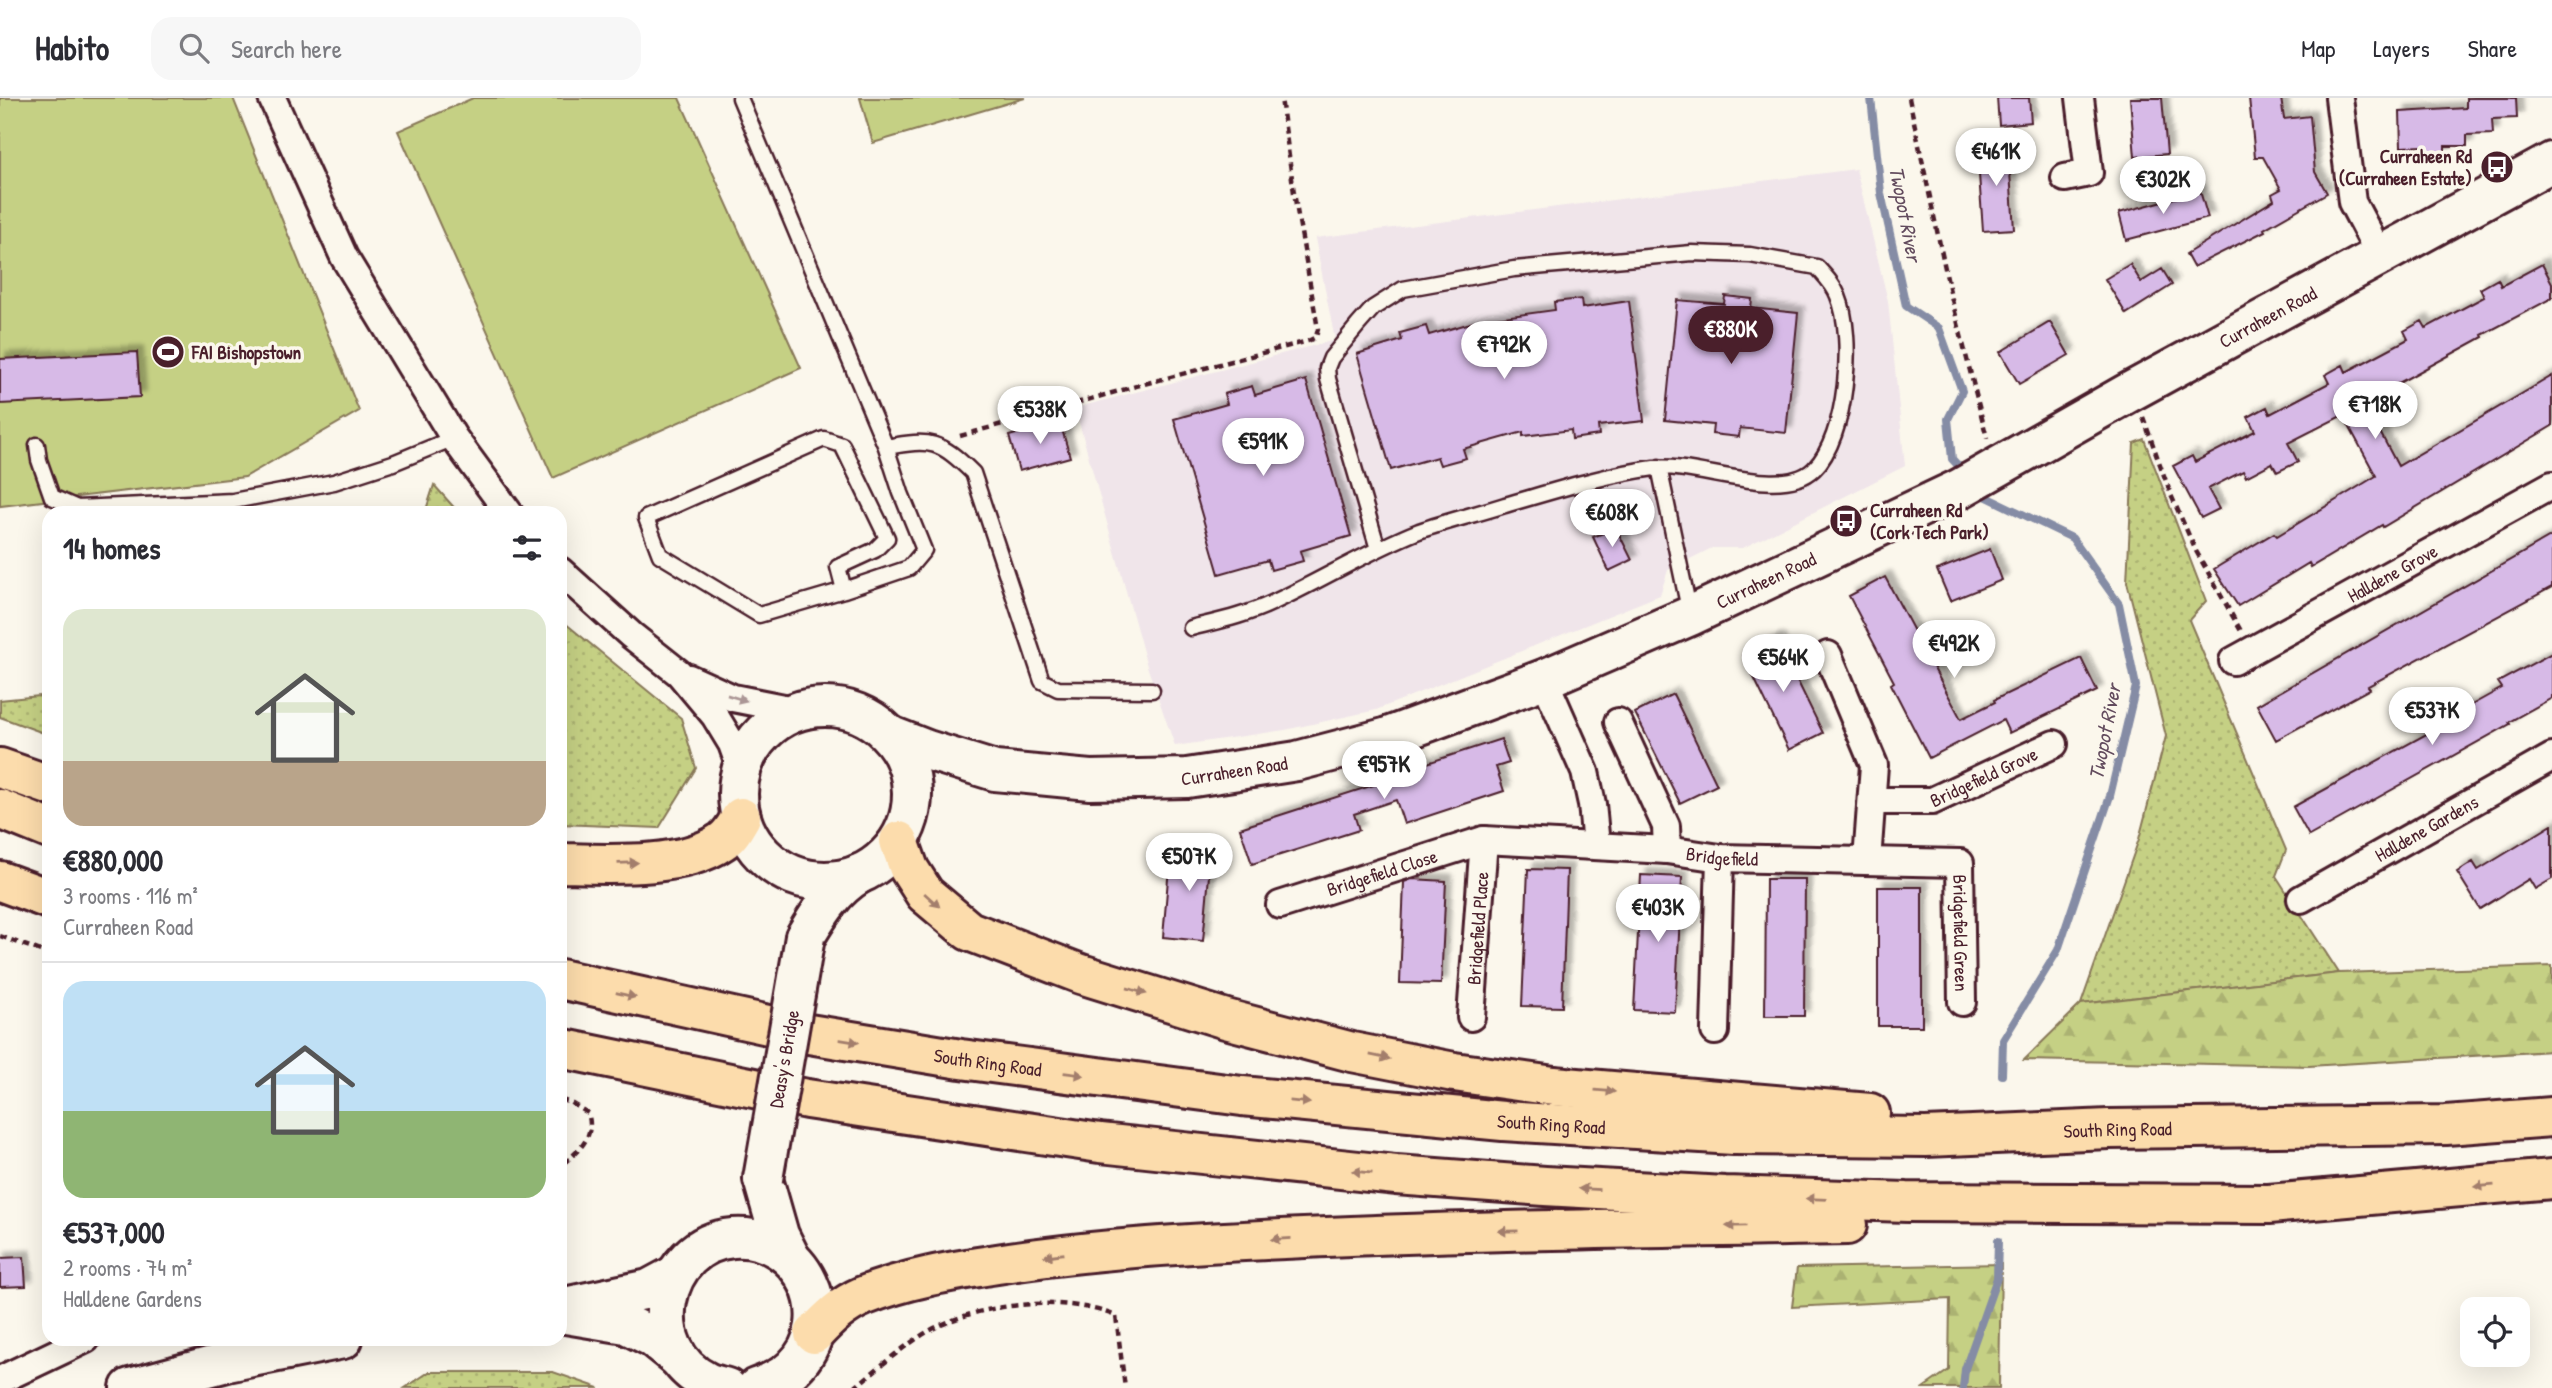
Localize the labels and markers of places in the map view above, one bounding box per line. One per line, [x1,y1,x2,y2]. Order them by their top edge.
pin: €461K [1947,129,2045,188]
place label: Curraheen Rd (Curraheen Estate) [2339,143,2473,191]
bus stop icon: Curraheen Rd (Curraheen Estate) [2478,148,2516,186]
pin: €302K [2114,156,2212,216]
pin: €880K [1682,306,1780,366]
pin: €792K [1455,322,1553,381]
sports icon: FAI Bishopstown [149,333,187,371]
place label: FAI Bishopstown [191,339,302,366]
pin: €718K [2326,382,2424,441]
pin: €538K [991,386,1089,446]
pin: €591K [1214,418,1312,478]
pin: €608K [1563,490,1661,549]
place label: Curraheen Rd (Cork Tech Park) [1870,497,1989,545]
bus stop icon: Curraheen Rd (Cork Tech Park) [1827,502,1865,540]
pin: €492K [1905,620,2003,680]
pin: €564K [1734,634,1832,694]
pin: €537K [2383,688,2481,747]
pin: €957K [1335,742,1433,801]
pin: €507K [1140,834,1238,893]
pin: €403K [1609,884,1707,944]

